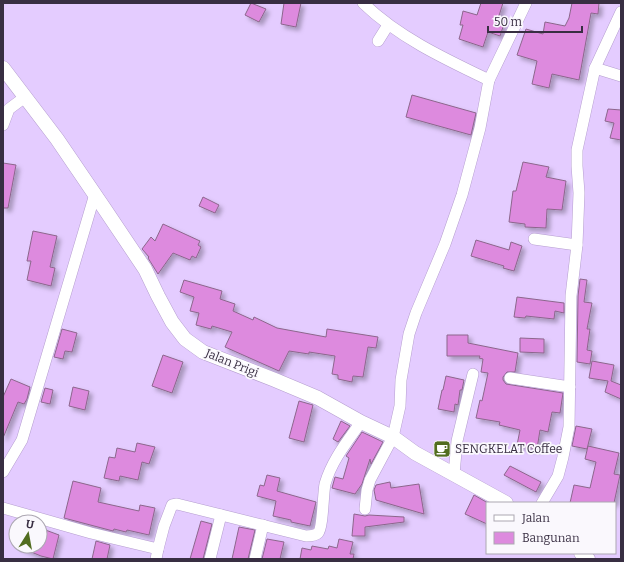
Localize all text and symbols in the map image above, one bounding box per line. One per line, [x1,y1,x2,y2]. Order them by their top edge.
scale bar [488,8,582,34]
text: 50 m [494,15,523,29]
street label: Jalan Prigi [202,346,261,380]
cafe icon: SENGKELAT Coffee [432,439,452,459]
place label: SENGKELAT Coffee [455,442,562,456]
legend [486,502,616,554]
text: Jalan [521,511,550,525]
north arrow [8,514,48,554]
text: U [25,518,35,532]
text: Bangunan [522,531,580,545]

